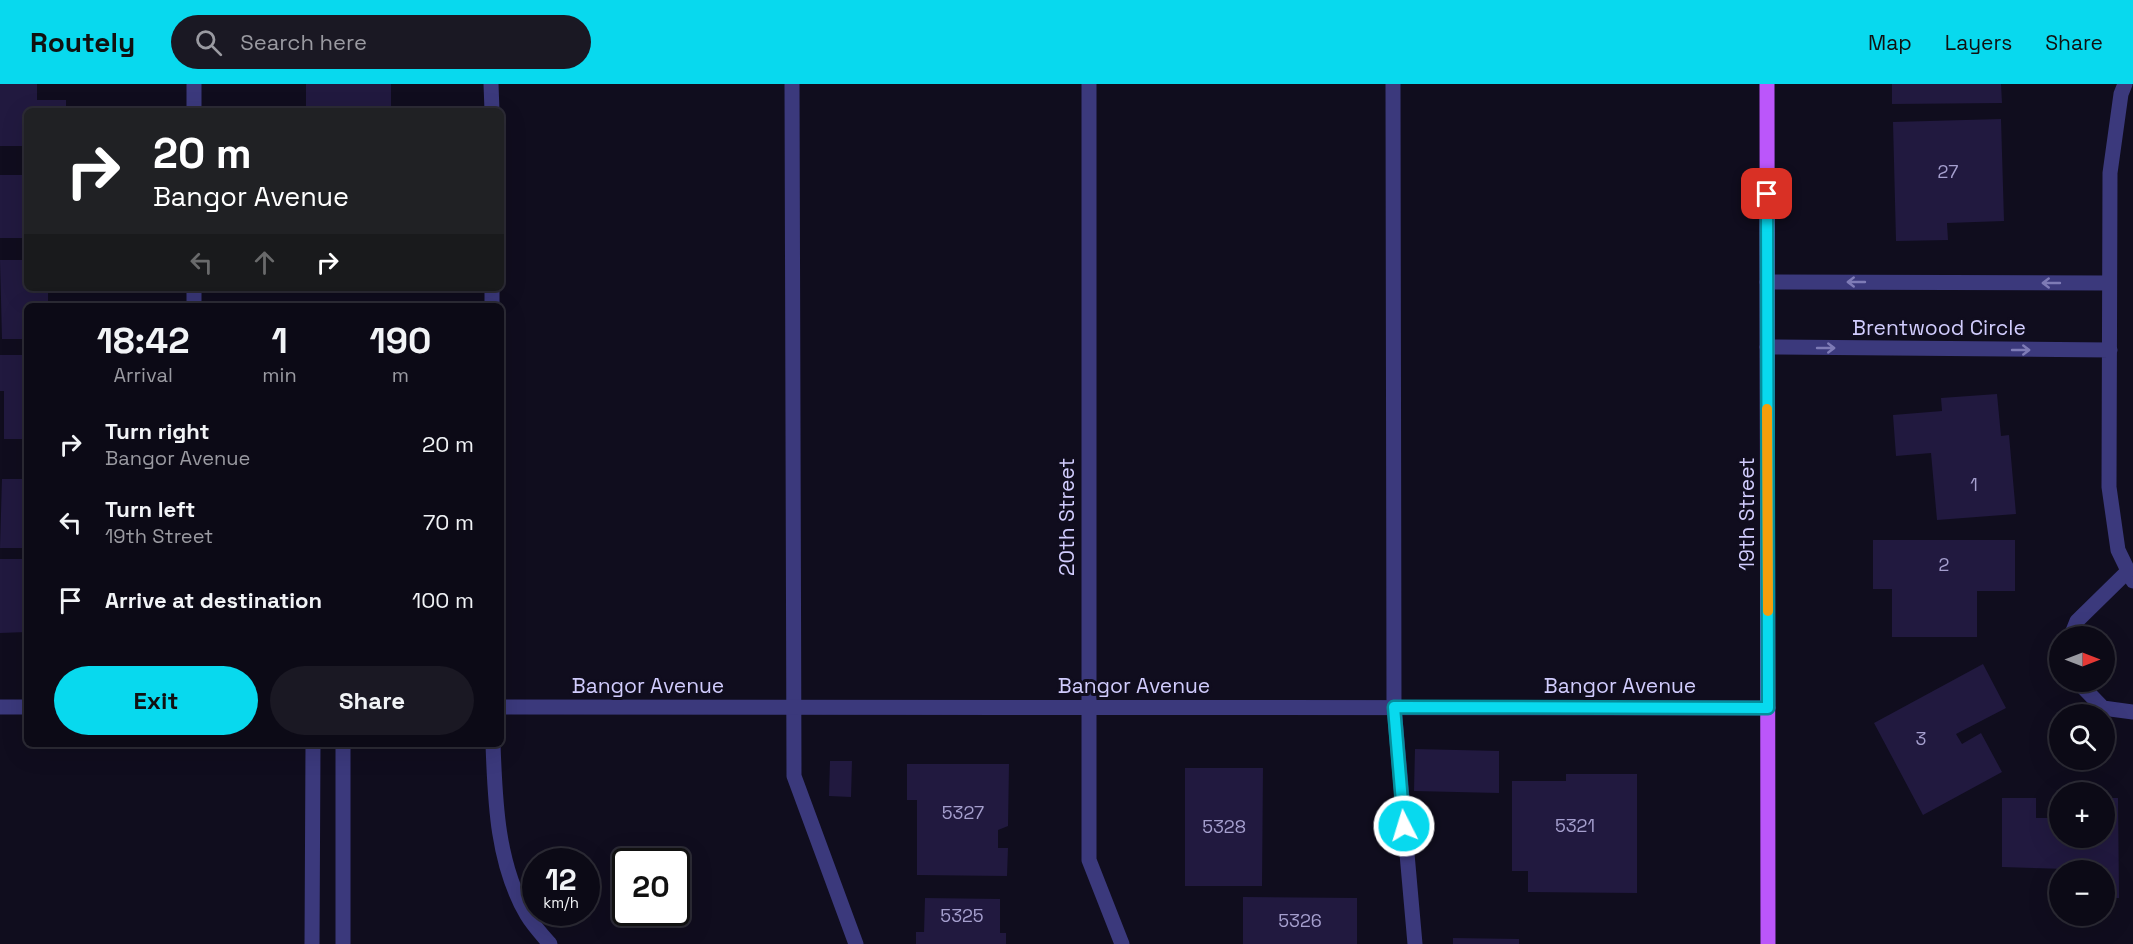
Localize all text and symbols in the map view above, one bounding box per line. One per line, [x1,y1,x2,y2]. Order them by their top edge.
search box [171,15,591,69]
text: Routely [30,24,135,60]
icon: search [192,26,225,59]
text: Search here [240,28,367,56]
text: Map [1868,29,1912,56]
text: Layers [1945,29,2012,56]
text: Share [2045,29,2103,56]
text: 20 m [153,127,252,180]
icon: right [54,132,132,210]
house number: 27 [1938,160,1958,183]
pin [1741,168,1792,219]
icon: arrive [1750,177,1783,210]
text: Bangor Avenue [153,179,349,214]
icon: left [185,246,218,279]
icon: ahead [248,246,281,279]
icon: right [311,246,344,279]
one-way arrow [1846,276,1866,288]
one-way arrow [2041,277,2061,289]
street label: Brentwood Circle [1852,314,2026,341]
text: 18:42 [97,318,190,364]
text: 1 [271,318,288,364]
text: 190 [369,318,431,364]
one-way arrow [1815,342,1835,354]
one-way arrow [2010,344,2030,355]
text: Arrival [113,362,173,388]
text: min [262,362,297,388]
text: m [392,362,409,388]
text: Turn right [105,417,210,445]
icon: right [54,428,87,461]
text: 20 m [422,430,474,458]
text: Bangor Avenue [105,445,250,471]
street label: 19th Street [1733,457,1760,571]
street label: 20th Street [1053,458,1080,576]
house number: 1 [1970,473,1978,496]
text: Turn left [105,495,195,523]
icon: left [54,506,87,539]
text: 70 m [423,508,474,536]
text: 19th Street [105,523,213,549]
house number: 2 [1939,553,1949,576]
icon: arrive [54,584,87,617]
text: Arrive at destination [105,586,322,614]
text: 100 m [412,586,474,614]
north arrow [2049,626,2115,692]
map controls [2049,626,2115,926]
button: Exit [54,666,258,735]
button: Share [270,666,474,735]
street label: Bangor Avenue [572,672,724,699]
street label: Bangor Avenue [1058,672,1210,699]
street label: Bangor Avenue [1544,672,1696,699]
button: search [2049,704,2115,770]
house number: 3 [1916,727,1926,750]
button: + [2049,782,2115,848]
position arrow [1372,794,1436,858]
house number: 5327 [942,801,984,824]
house number: 5321 [1555,814,1595,837]
house number: 5328 [1202,815,1246,838]
speed limit sign: 20 [612,848,690,926]
text: 12 [545,860,577,899]
button: − [2049,860,2115,926]
text: km/h [543,893,579,912]
house number: 5325 [940,904,984,927]
house number: 5326 [1278,909,1322,932]

